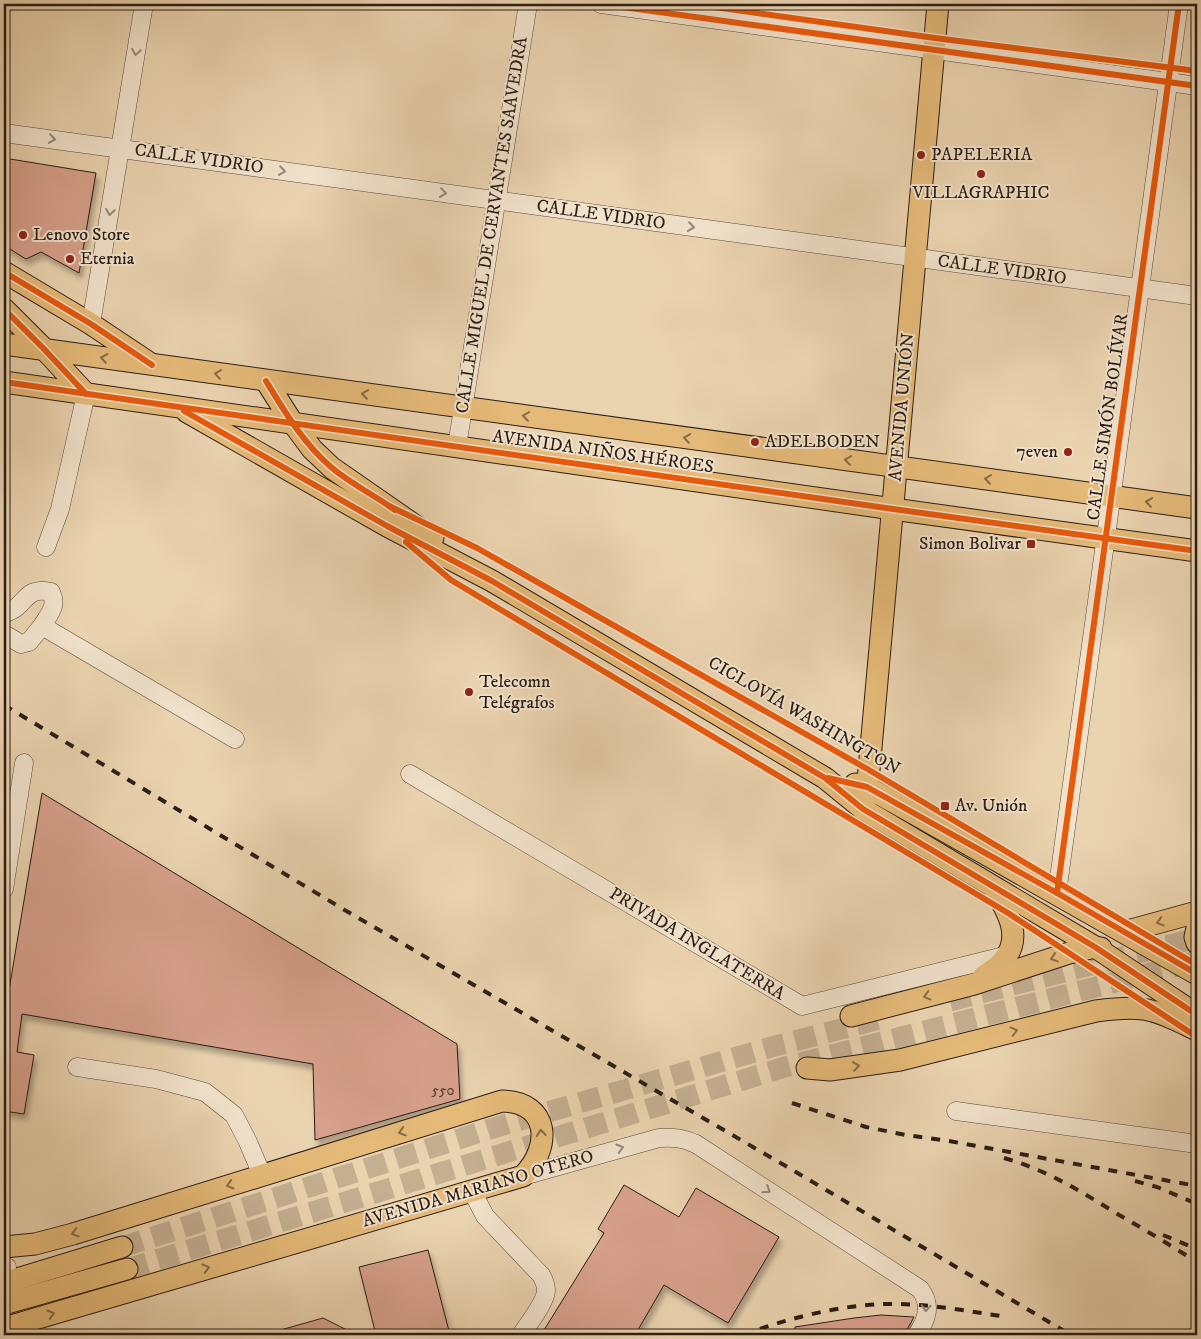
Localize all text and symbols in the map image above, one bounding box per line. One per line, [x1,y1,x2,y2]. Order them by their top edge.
street label: CALLE MIGUEL DE CERVANTES SAAVEDRA [451,35,533,415]
one-way arrow [131,47,141,56]
one-way arrow [48,133,56,144]
street label: CALLE VIDRIO [133,139,265,179]
place label: PAPELERIA [931,144,1033,166]
marker: PAPELERIA [915,149,927,161]
one-way arrow [279,165,287,176]
marker: VILLAGRAPHIC [975,168,987,180]
place label: VILLAGRAPHIC [911,182,1050,204]
one-way arrow [440,187,448,198]
street label: CALLE VIDRIO [535,195,667,235]
one-way arrow [105,208,115,217]
one-way arrow [687,221,695,232]
place label: Lenovo Store [33,224,130,246]
marker: Lenovo Store [17,229,29,241]
place label: Eternia [80,248,135,270]
street label: CALLE VIDRIO [936,250,1068,290]
marker: Eternia [64,253,76,265]
street label: CALLE SIMÓN BOLÍVAR [1082,312,1133,522]
street label: AVENIDA UNIÓN [885,332,919,482]
one-way arrow [99,353,107,364]
one-way arrow [214,370,222,380]
one-way arrow [361,390,369,400]
one-way arrow [522,411,530,422]
street label: AVENIDA NIÑOS HÉROES [491,425,715,478]
place label: ADELBODEN [765,431,880,453]
one-way arrow [683,433,691,444]
marker: ADELBODEN [749,436,761,448]
place label: 7even [1016,441,1059,463]
marker: 7even [1062,446,1074,458]
one-way arrow [844,455,852,465]
one-way arrow [984,474,992,485]
one-way arrow [1145,497,1153,507]
place label: Simon Bolivar [919,533,1021,555]
marker: Simon Bolivar [1025,538,1037,550]
street label: CICLOVÍA WASHINGTON [704,651,905,780]
place label: Telecomn Telégrafos [479,671,555,714]
marker: Telecomn Telégrafos [463,686,475,698]
place label: Av. Unión [955,795,1028,817]
marker: Av. Unión [939,800,951,812]
street label: PRIVADA INGLATERRA [605,883,789,1005]
one-way arrow [1157,916,1165,926]
one-way arrow [1050,953,1059,963]
one-way arrow [923,990,932,1001]
one-way arrow [1010,1026,1018,1037]
one-way arrow [851,1062,860,1072]
house number: 550 [432,1081,454,1100]
one-way arrow [398,1126,407,1136]
one-way arrow [536,1129,547,1137]
one-way arrow [616,1144,624,1154]
street label: AVENIDA MARIANO OTERO [360,1145,596,1233]
one-way arrow [226,1179,235,1189]
one-way arrow [761,1183,770,1193]
one-way arrow [71,1228,79,1238]
one-way arrow [202,1264,210,1274]
one-way arrow [921,1305,932,1313]
one-way arrow [46,1309,55,1320]

